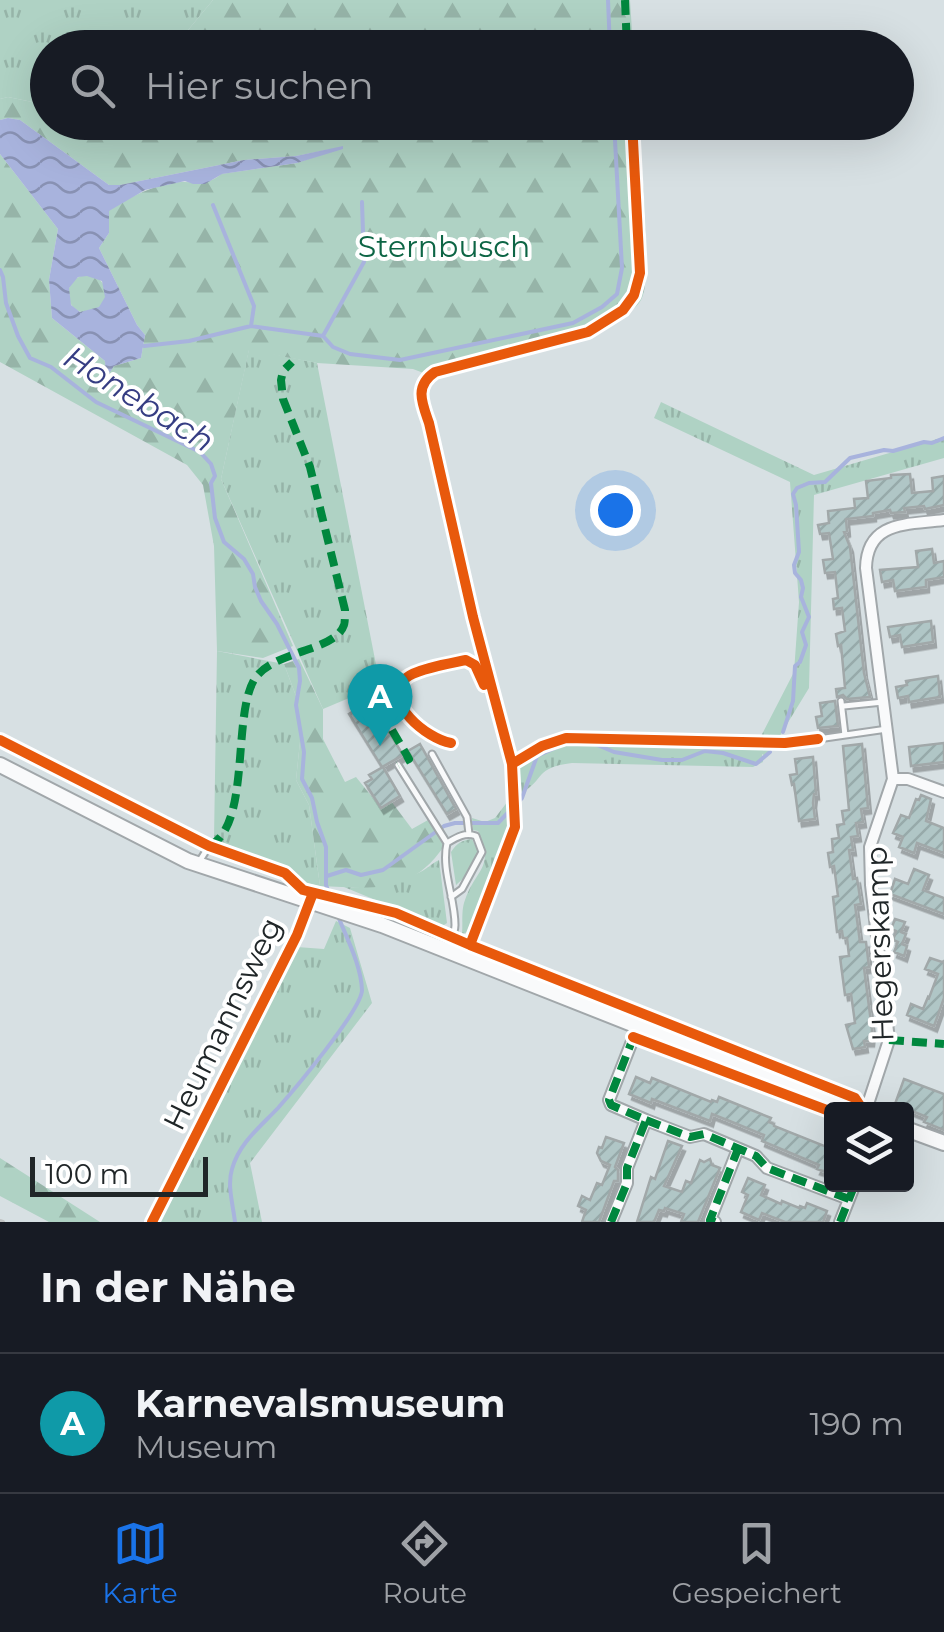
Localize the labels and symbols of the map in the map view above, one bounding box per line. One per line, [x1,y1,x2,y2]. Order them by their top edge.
park label: Sternbusch [358,228,530,265]
water label: Honebach [57,337,222,460]
your location [590,485,641,536]
pin: A [348,664,412,746]
street label: Hegerskamp [858,846,901,1042]
street label: Heumannsweg [155,912,290,1136]
scale bar [30,1152,208,1196]

